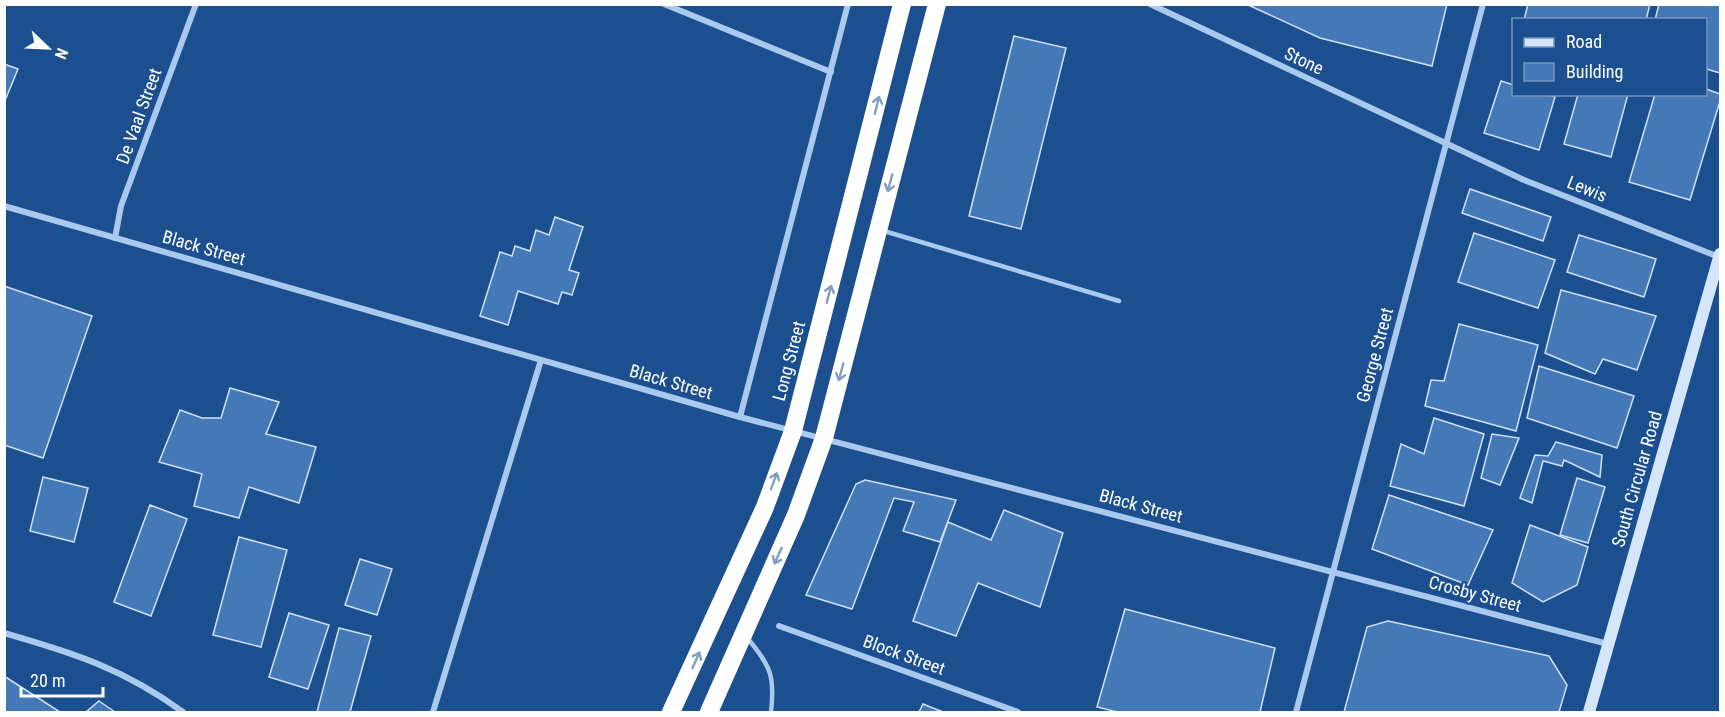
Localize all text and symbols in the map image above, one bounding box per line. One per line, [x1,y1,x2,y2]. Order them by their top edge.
north arrow [18,18,78,78]
legend [1512,18,1707,96]
text: Road [1566,31,1602,52]
street label: Stone [1281,42,1327,79]
text: N [51,45,72,62]
text: Building [1566,61,1623,82]
street label: De Vaal Street [112,65,166,167]
one-way arrow [872,96,883,115]
street label: Lewis [1564,171,1610,206]
one-way arrow [884,173,896,192]
street label: Black Street [160,226,248,269]
one-way arrow [823,285,835,304]
street label: George Street [1352,305,1397,404]
street label: Long Street [768,319,809,403]
street label: Black Street [627,360,715,403]
one-way arrow [835,362,847,381]
street label: South Circular Road [1607,408,1666,549]
one-way arrow [770,472,781,491]
street label: Black Street [1097,484,1185,527]
one-way arrow [772,546,783,565]
street label: Crosby Street [1426,571,1524,616]
street label: Block Street [860,630,948,679]
one-way arrow [690,651,702,669]
scale bar [21,660,104,698]
text: 20 m [30,670,65,691]

